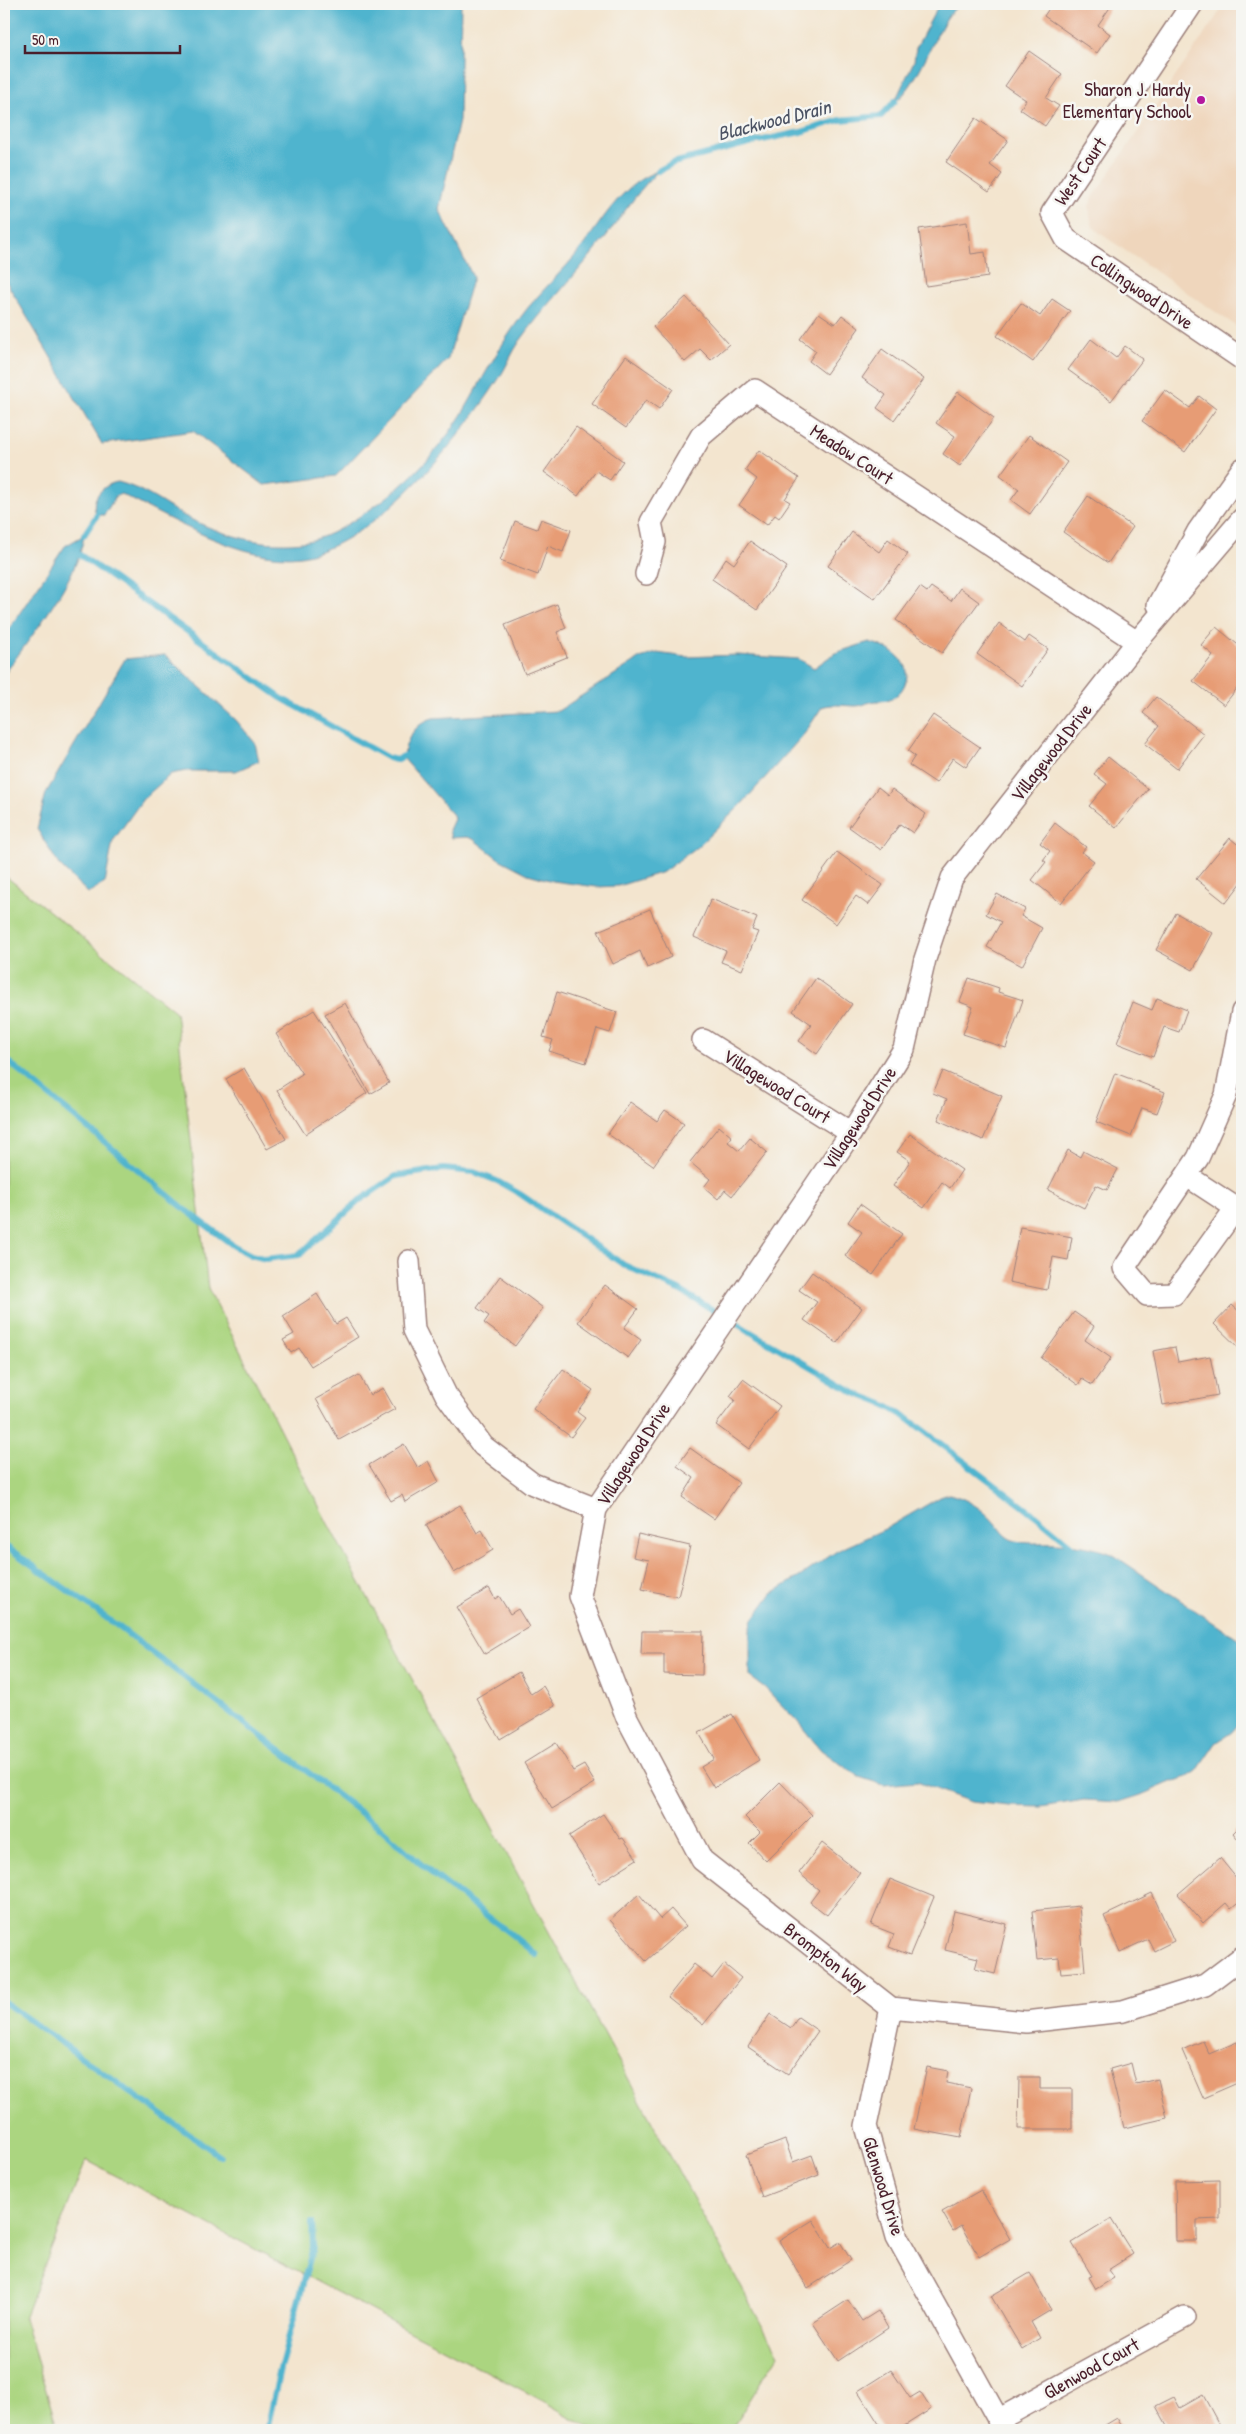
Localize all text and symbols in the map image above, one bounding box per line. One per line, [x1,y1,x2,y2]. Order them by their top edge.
scale bar [25,22,180,54]
text: 50 m [32,29,59,50]
place label: Sharon J. Hardy Elementary School [1063,76,1192,124]
water label: Blackwood Drain [714,92,835,147]
marker: Sharon J. Hardy Elementary School [1195,94,1207,106]
street label: West Court [1048,131,1113,210]
street label: Collingwood Drive [1085,247,1199,335]
street label: Meadow Court [805,417,899,491]
street label: Villagewood Drive [1004,697,1098,807]
street label: Villagewood Court [718,1043,836,1130]
street label: Villagewood Drive [816,1061,902,1175]
street label: Villagewood Drive [590,1397,676,1511]
street label: Brompton Way [779,1916,873,1998]
street label: Glenwood Drive [857,2133,911,2239]
street label: Glenwood Court [1038,2331,1144,2405]

